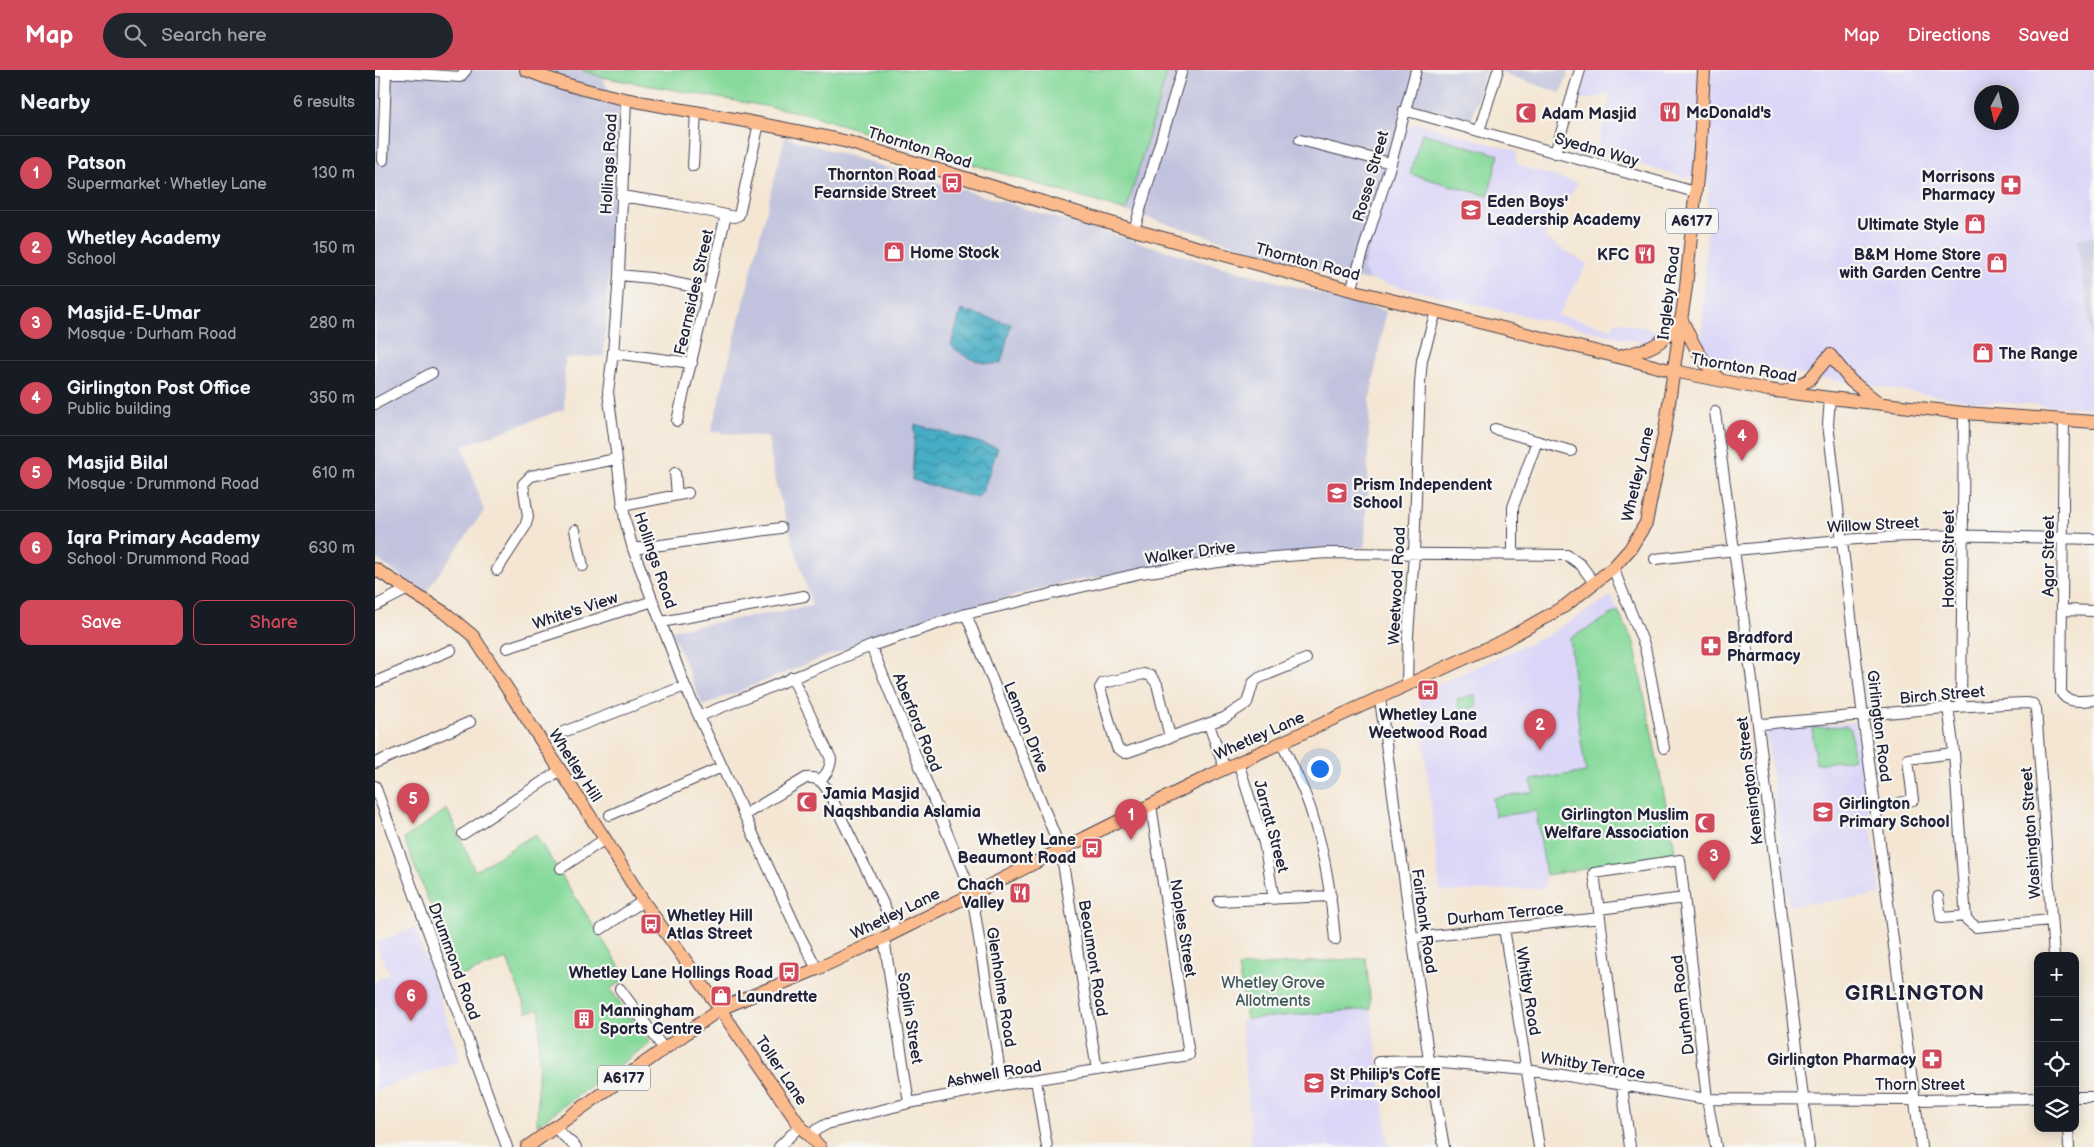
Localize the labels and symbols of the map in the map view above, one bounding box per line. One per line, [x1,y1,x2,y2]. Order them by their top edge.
north arrow [1974,85,2019,130]
restaurant icon: McDonald's [1658,100,1682,124]
mosque icon: Adam Masjid [1514,101,1538,125]
place label: McDonald's [1686,104,1771,123]
place label: Adam Masjid [1541,105,1637,124]
street label: Hollings Road [597,113,622,215]
street label: Thornton Road [865,124,974,173]
street label: Rosse Street [1349,129,1394,224]
street label: Syedna Way [1552,129,1641,172]
place label: Thornton Road Fearnside Street [814,166,937,203]
place label: Morrisons Pharmacy [1922,168,1996,205]
bus stop icon: Thornton Road Fearnside Street [940,171,964,195]
pharmacy icon: Morrisons Pharmacy [1999,173,2023,197]
place label: Eden Boys' Leadership Academy [1487,193,1641,230]
school or university icon: Eden Boys' Leadership Academy [1459,198,1483,222]
road number: A6177 [1666,208,1718,234]
shop icon: Ultimate Style [1963,212,1987,236]
place label: Ultimate Style [1857,216,1959,235]
street label: Fearnsides Street [671,227,718,357]
street label: Thornton Road [1253,239,1362,286]
shop icon: Home Stock [882,240,906,264]
restaurant icon: KFC [1633,242,1657,266]
place label: Home Stock [910,244,1000,263]
street label: Ingleby Road [1654,245,1685,341]
place label: KFC [1597,246,1629,265]
place label: B&M Home Store with Garden Centre [1839,246,1981,283]
shop icon: B&M Home Store with Garden Centre [1985,251,2009,275]
shop icon: The Range [1971,341,1995,365]
place label: The Range [1999,345,2078,364]
street label: Thornton Road [1689,350,1798,387]
pin: 4 [1726,420,1758,461]
street label: Whetley Lane [1618,425,1659,524]
place label: Prism Independent School [1353,476,1493,513]
school or university icon: Prism Independent School [1325,481,1349,505]
street label: Hollings Road [629,510,680,611]
street label: Hoxton Street [1940,510,1959,608]
street label: Willow Street [1827,514,1920,537]
street label: Agar Street [2040,515,2059,597]
street label: Weetwood Road [1385,526,1410,646]
street label: Walker Drive [1144,538,1237,569]
street label: White's View [530,589,621,634]
place label: Bradford Pharmacy [1727,629,1801,666]
pharmacy icon: Bradford Pharmacy [1699,634,1723,658]
street label: Girlington Road [1862,669,1895,783]
street label: Aberford Road [888,670,945,775]
bus stop icon: Whetley Lane Weetwood Road [1416,678,1440,702]
street label: Lennon Drive [999,679,1053,776]
street label: Birch Street [1899,682,1986,709]
place label: Whetley Lane Weetwood Road [1369,706,1487,743]
street label: Whetley Lane [1212,708,1308,765]
pin: 2 [1524,709,1556,750]
street label: Kensington Street [1733,716,1768,846]
street label: Whetley Hill [544,726,605,806]
your location [1307,756,1333,782]
street label: Washington Street [2017,766,2046,899]
street label: Jarratt Street [1249,778,1292,875]
pin: 5 [397,783,429,824]
place label: Jamia Masjid Naqshbandia Aslamia [823,785,981,822]
mosque icon: Jamia Masjid Naqshbandia Aslamia [795,790,819,814]
place label: Girlington Primary School [1839,795,1949,832]
pin: 1 [1115,799,1147,840]
school or university icon: Girlington Primary School [1811,800,1835,824]
place label: Girlington Muslim Welfare Association [1544,806,1689,843]
mosque icon: Girlington Muslim Welfare Association [1693,811,1717,835]
place label: Whetley Lane Beaumont Road [957,831,1076,868]
bus stop icon: Whetley Lane Beaumont Road [1080,836,1104,860]
pin: 3 [1698,840,1730,881]
street label: Fairbank Road [1407,868,1440,975]
place label: Chach Valley [957,876,1005,913]
street label: Naples Street [1165,878,1200,979]
restaurant icon: Chach Valley [1008,881,1032,905]
street label: Whetley Lane [848,884,944,944]
street label: Beaumont Road [1074,899,1111,1018]
street label: Durham Terrace [1446,899,1565,930]
street label: Drummond Road [424,900,484,1023]
place label: Whetley Hill Atlas Street [666,907,753,944]
bus stop icon: Whetley Hill Atlas Street [639,912,663,936]
street label: Glenholme Road [982,926,1019,1049]
street label: Whitby Road [1511,946,1544,1037]
street label: Durham Road [1668,954,1699,1056]
bus stop icon: Whetley Lane Hollings Road [777,960,801,984]
place label: Whetley Lane Hollings Road [569,964,773,983]
street label: Saplin Street [893,971,926,1065]
park label: Whetley Grove Allotments [1221,974,1325,1011]
pin: 6 [395,980,427,1021]
district label: GIRLINGTON [1845,981,1985,1006]
shop icon: Laundrette [709,984,733,1008]
place label: Laundrette [737,988,817,1007]
place label: Manningham Sports Centre [600,1002,702,1039]
building icon: Manningham Sports Centre [572,1007,596,1031]
street label: Toller Lane [751,1032,811,1110]
pharmacy icon: Girlington Pharmacy [1920,1047,1944,1071]
street label: Whitby Terrace [1539,1049,1647,1084]
place label: Girlington Pharmacy [1767,1051,1917,1070]
street label: Ashwell Road [945,1057,1043,1092]
road number: A6177 [598,1066,650,1090]
place label: St Philip's CofE Primary School [1330,1066,1441,1103]
school or university icon: St Philip's CofE Primary School [1302,1071,1326,1095]
street label: Thorn Street [1875,1076,1965,1095]

